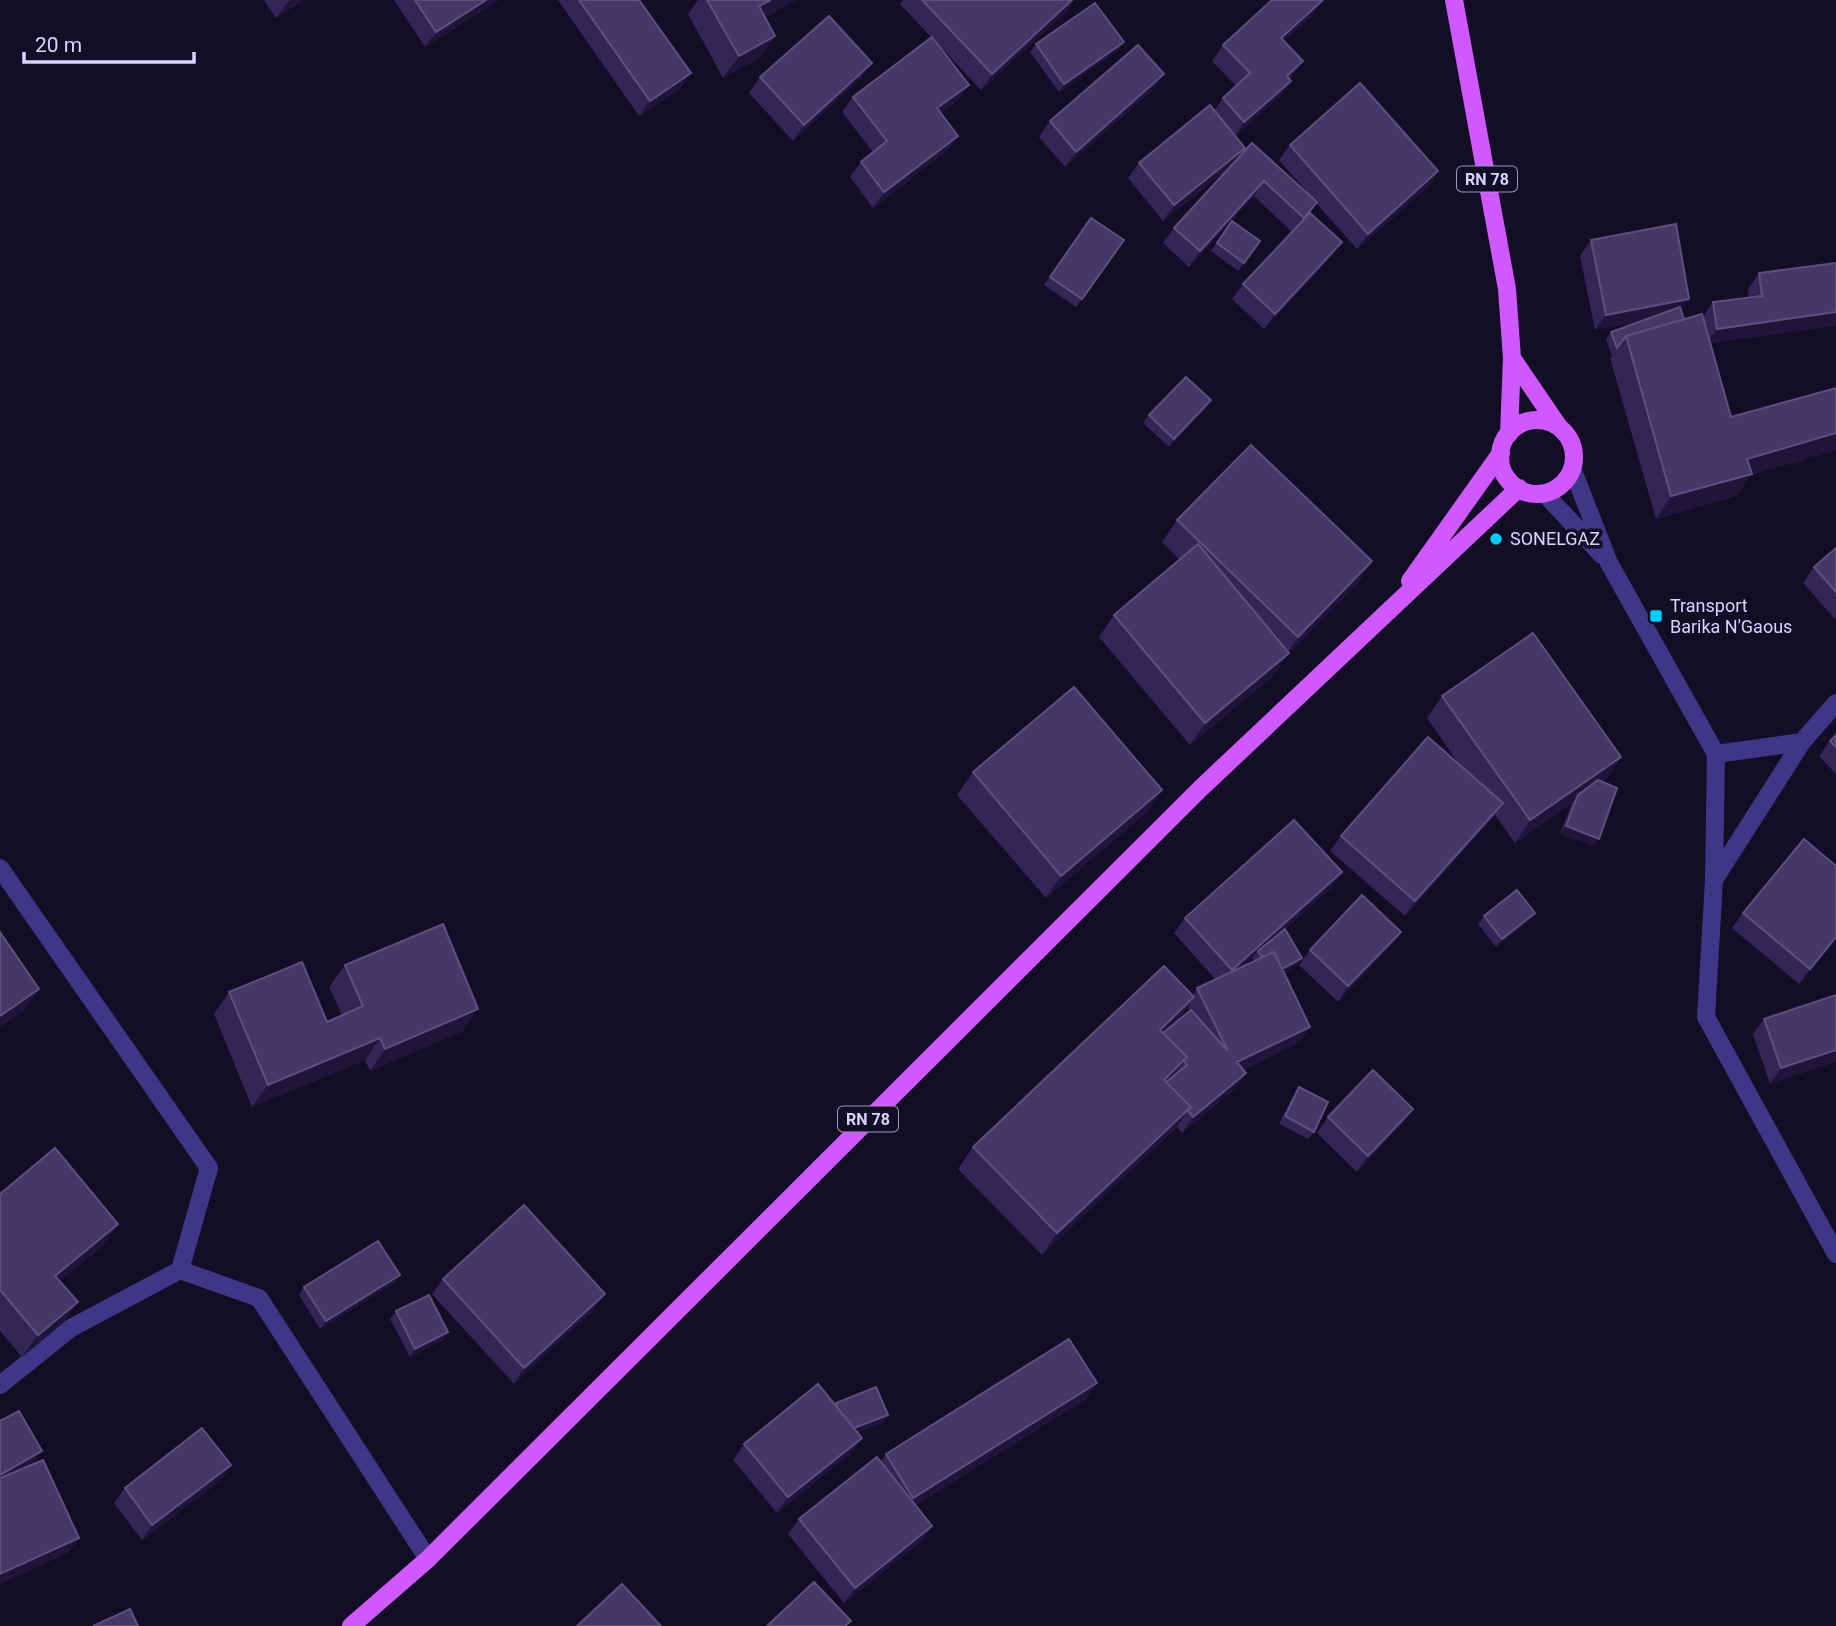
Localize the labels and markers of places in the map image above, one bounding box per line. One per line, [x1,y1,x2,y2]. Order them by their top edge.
place label: SONELGAZ [1510,528,1600,549]
marker: SONELGAZ [1488,531,1504,547]
place label: Transport Barika N'Gaous [1670,595,1792,637]
marker: Transport Barika N'Gaous [1648,608,1664,624]

